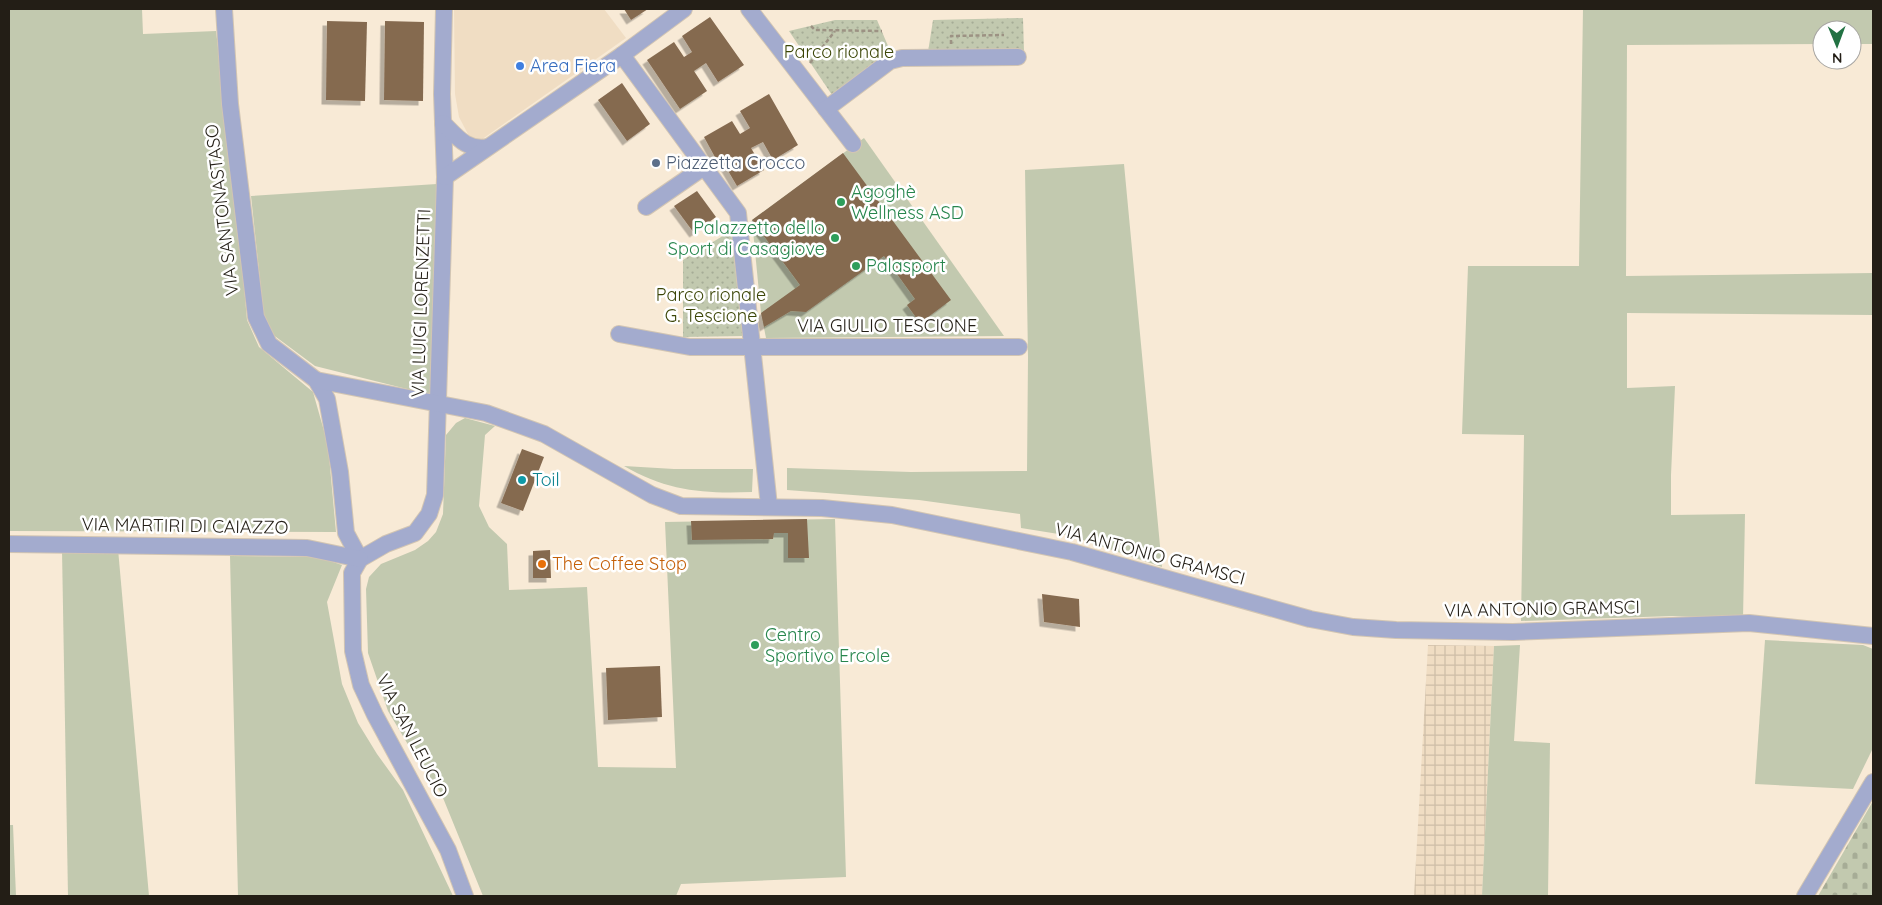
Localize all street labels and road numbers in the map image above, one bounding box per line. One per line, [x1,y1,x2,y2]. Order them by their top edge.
street label: VIA SANTONASTASO [200,123,243,297]
street label: VIA LUIGI LORENZETTI [406,208,435,398]
street label: VIA GIULIO TESCIONE [797,314,977,337]
street label: VIA MARTIRI DI CAIAZZO [81,512,289,539]
street label: VIA ANTONIO GRAMSCI [1053,517,1248,590]
street label: VIA ANTONIO GRAMSCI [1444,595,1640,622]
street label: VIA SAN LEUCIO [371,670,453,801]

